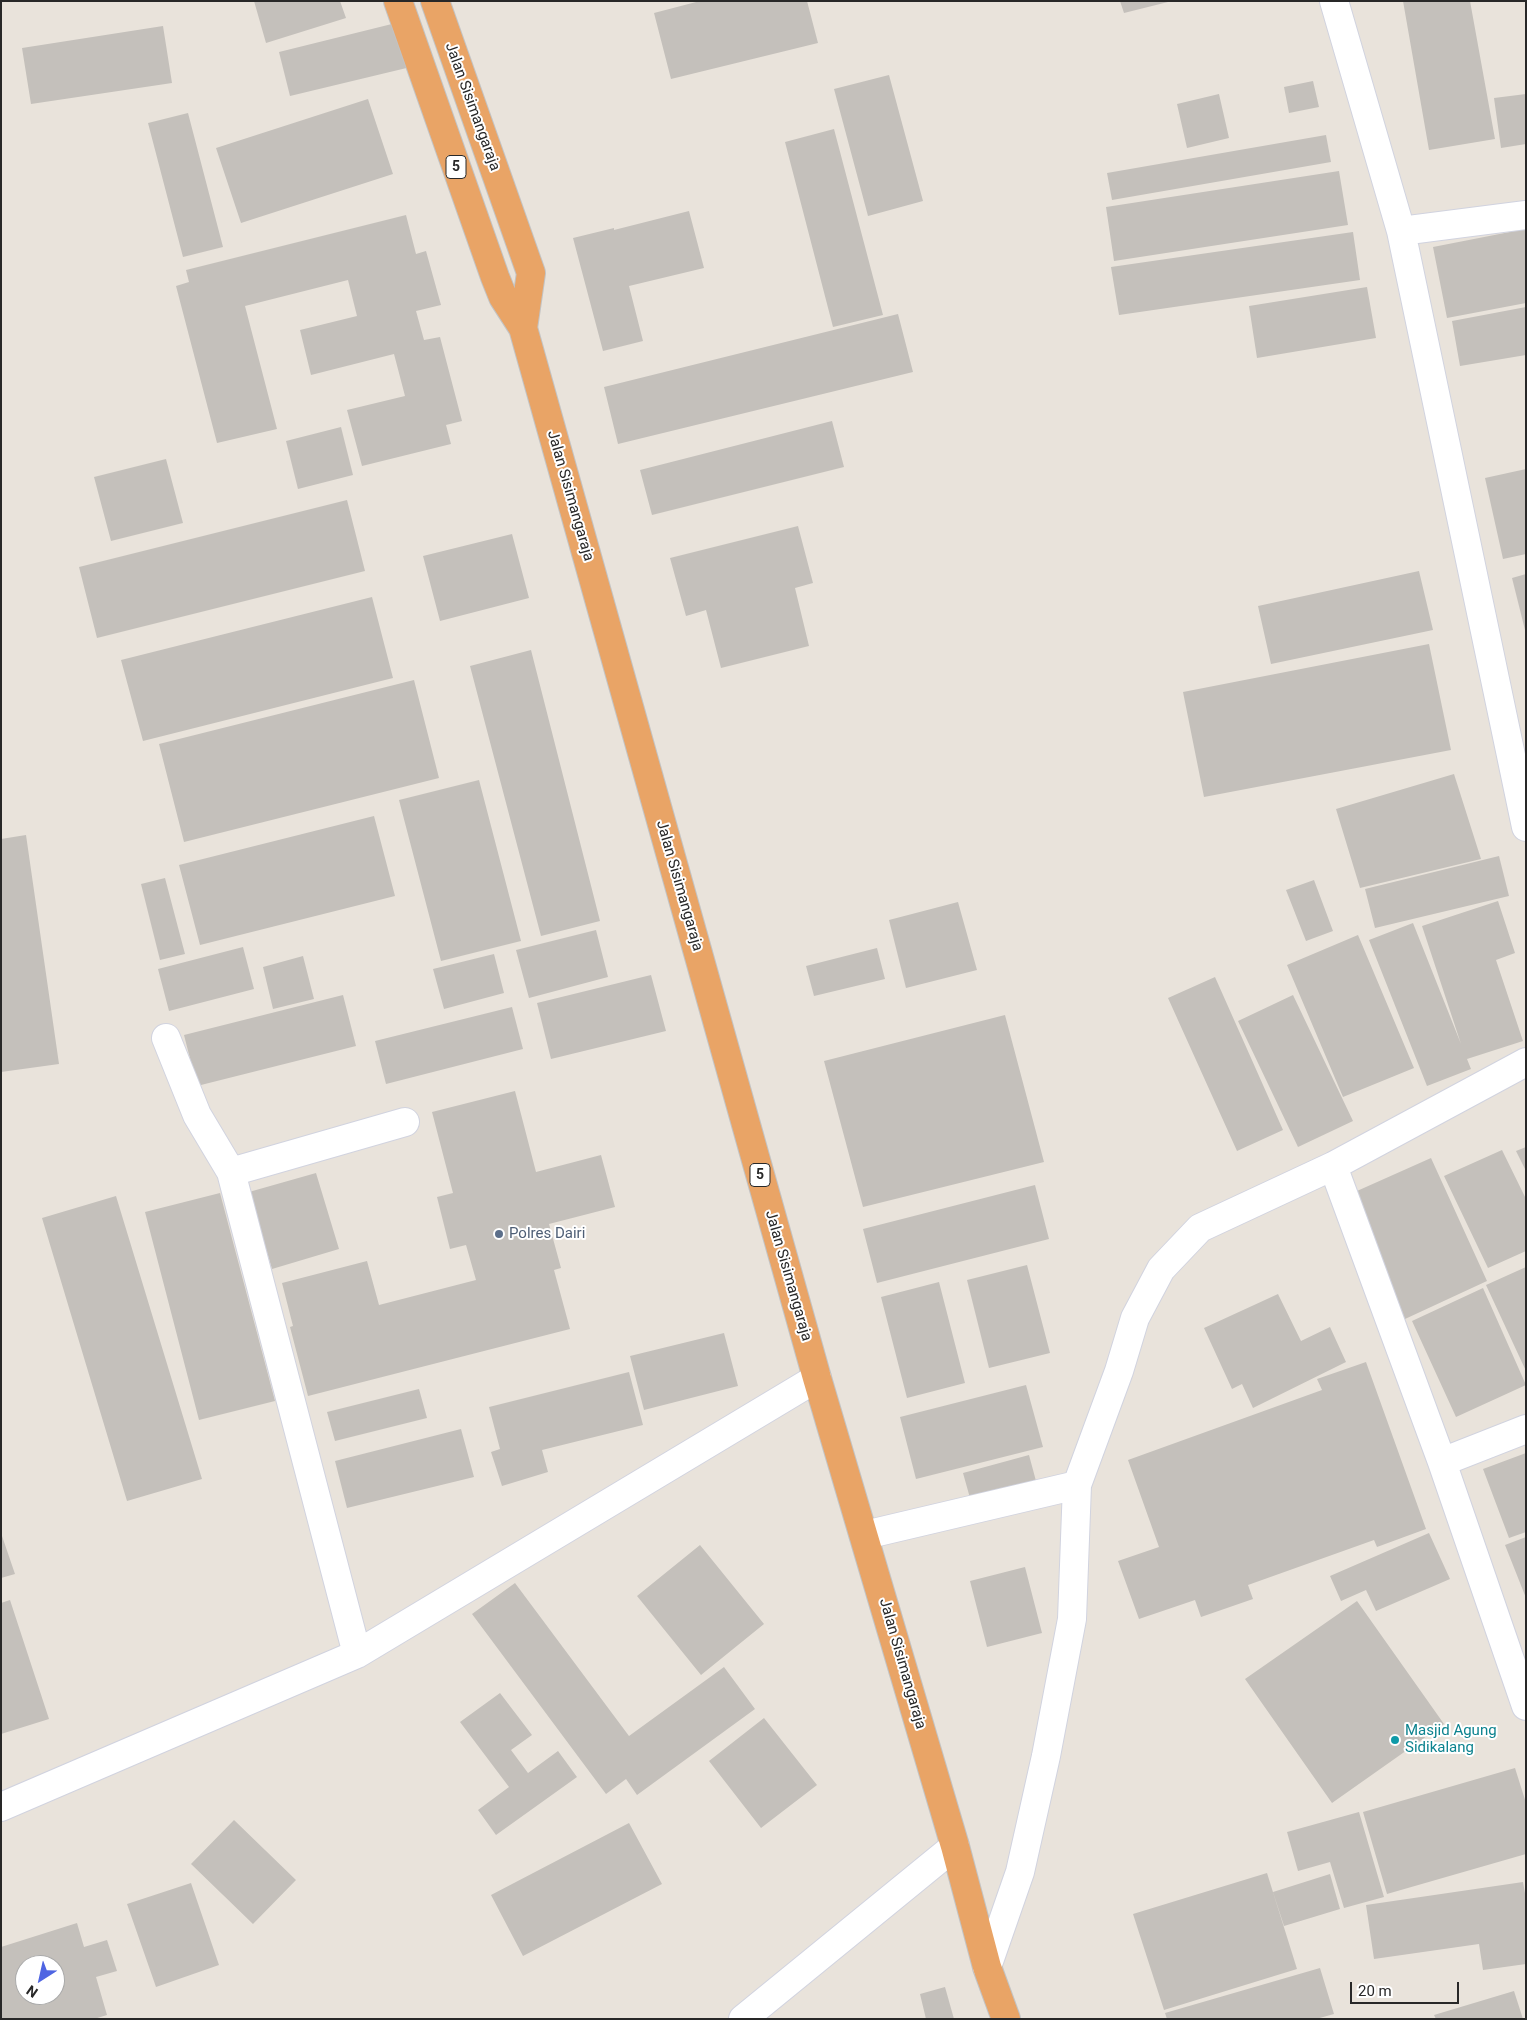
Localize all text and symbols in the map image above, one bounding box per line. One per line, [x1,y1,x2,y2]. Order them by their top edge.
street label: Jalan Sisimangaraja [440,40,504,174]
road number: 5 [446,156,466,178]
street label: Jalan Sisimangaraja [543,429,597,563]
street label: Jalan Sisimangaraja [652,819,706,953]
road number: 5 [750,1164,770,1186]
street label: Jalan Sisimangaraja [761,1209,815,1343]
place label: Polres Dairi [509,1225,585,1243]
marker: Polres Dairi [493,1228,505,1240]
street label: Jalan Sisimangaraja [875,1597,929,1731]
place label: Masjid Agung Sidikalang [1405,1722,1497,1757]
marker: Masjid Agung Sidikalang [1389,1734,1401,1746]
north arrow [15,1955,65,2005]
scale bar [1352,1972,1461,2004]
text: N [23,1982,41,2001]
text: 20 m [1358,1982,1392,2000]

